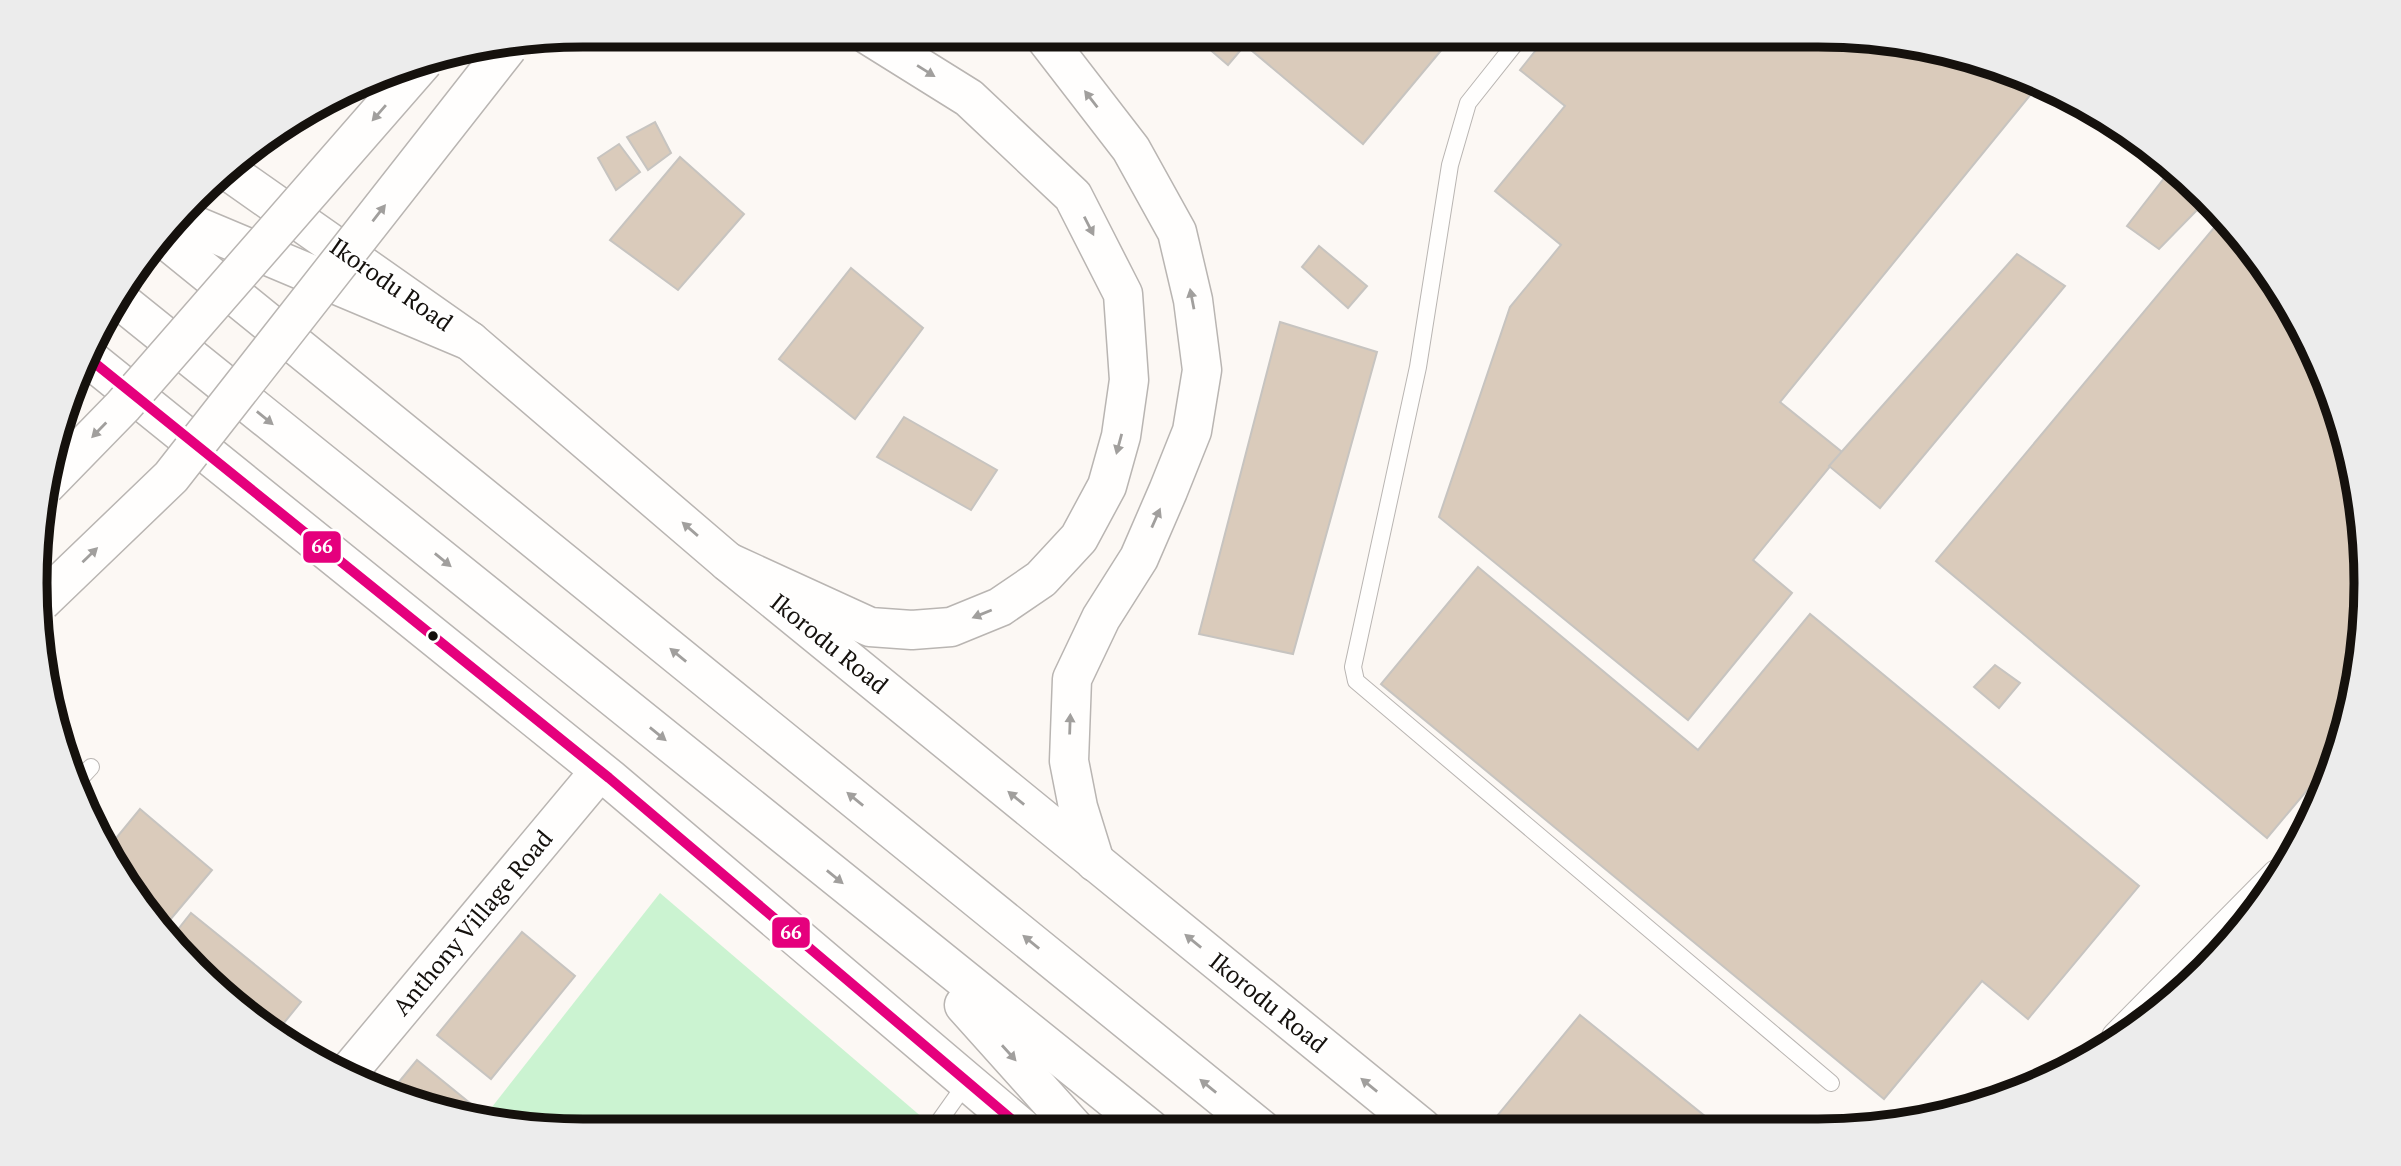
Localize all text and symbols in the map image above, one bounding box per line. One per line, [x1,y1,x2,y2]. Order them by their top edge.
one-way arrow [916,65,936,78]
one-way arrow [1084,90,1099,108]
one-way arrow [372,104,387,121]
one-way arrow [371,204,386,222]
one-way arrow [1083,216,1094,236]
street label: Ikorodu Road [324,230,459,338]
one-way arrow [1186,288,1197,310]
one-way arrow [256,410,274,425]
one-way arrow [91,422,108,439]
one-way arrow [1113,434,1123,455]
one-way arrow [1150,508,1162,528]
one-way arrow [681,522,698,537]
line badge: 66 [302,530,342,564]
text: 66 [311,533,333,558]
one-way arrow [82,546,99,563]
one-way arrow [433,553,451,568]
street label: Ikorodu Road [764,586,895,701]
one-way arrow [971,609,992,620]
unlabelled marker [426,629,440,643]
one-way arrow [669,649,687,663]
one-way arrow [1065,713,1076,735]
one-way arrow [649,726,666,741]
one-way arrow [846,791,864,806]
one-way arrow [1008,791,1025,806]
street label: Anthony Village Road [385,823,559,1022]
one-way arrow [826,869,844,883]
line badge: 66 [771,916,811,949]
text: 66 [780,919,802,944]
one-way arrow [1184,934,1202,949]
one-way arrow [1023,935,1040,950]
street label: Ikorodu Road [1203,945,1334,1060]
one-way arrow [1000,1044,1016,1061]
one-way arrow [1199,1078,1217,1093]
one-way arrow [1361,1078,1378,1093]

